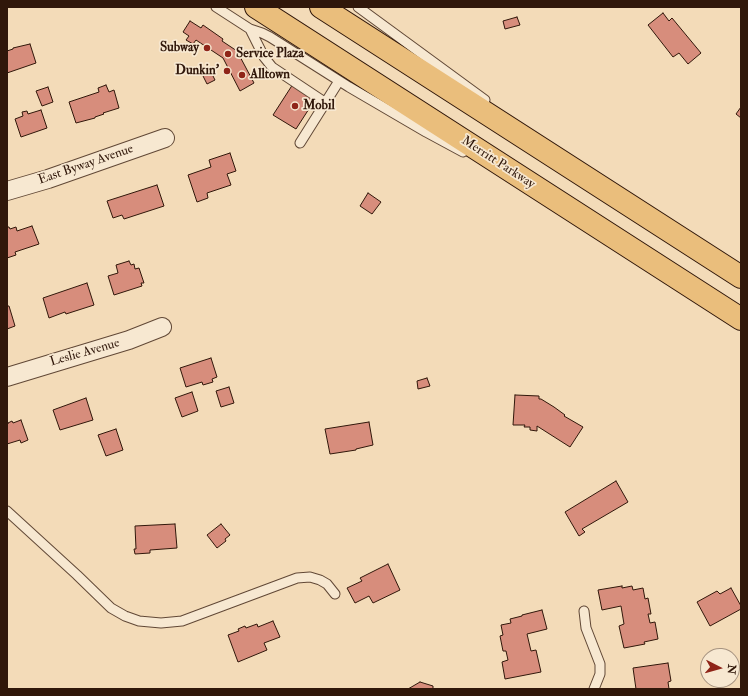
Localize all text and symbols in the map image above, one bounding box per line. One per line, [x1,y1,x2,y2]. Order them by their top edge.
place label: Subway [160,40,199,56]
marker: Subway [202,43,212,53]
place label: Service Plaza [236,46,304,62]
marker: Service Plaza [223,49,233,59]
place label: Dunkin' [175,63,219,79]
marker: Dunkin' [222,66,232,76]
place label: Alltown [250,67,290,83]
marker: Alltown [237,70,247,80]
place label: Mobil [303,98,335,114]
marker: Mobil [290,101,300,111]
street label: Merritt Parkway [458,133,538,193]
street label: East Byway Avenue [36,141,136,189]
street label: Leslie Avenue [48,336,122,370]
north arrow [700,648,740,688]
text: N [724,664,738,675]

